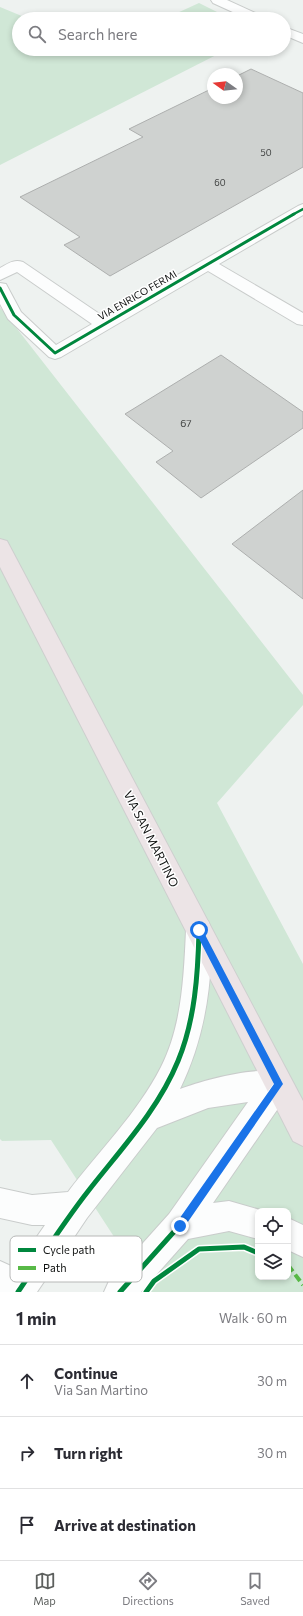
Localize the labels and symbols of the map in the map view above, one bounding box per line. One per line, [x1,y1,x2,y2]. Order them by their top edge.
north arrow [207,68,243,104]
house number: 50 [260,147,272,158]
house number: 60 [214,177,226,188]
street label: VIA ENRICO FERMI [95,268,179,322]
house number: 67 [180,417,192,429]
street label: VIA SAN MARTINO [122,788,182,889]
route start [190,921,208,939]
route end [171,1217,189,1235]
legend [10,1236,142,1282]
text: Cycle path [43,1243,95,1256]
text: Path [43,1261,66,1274]

